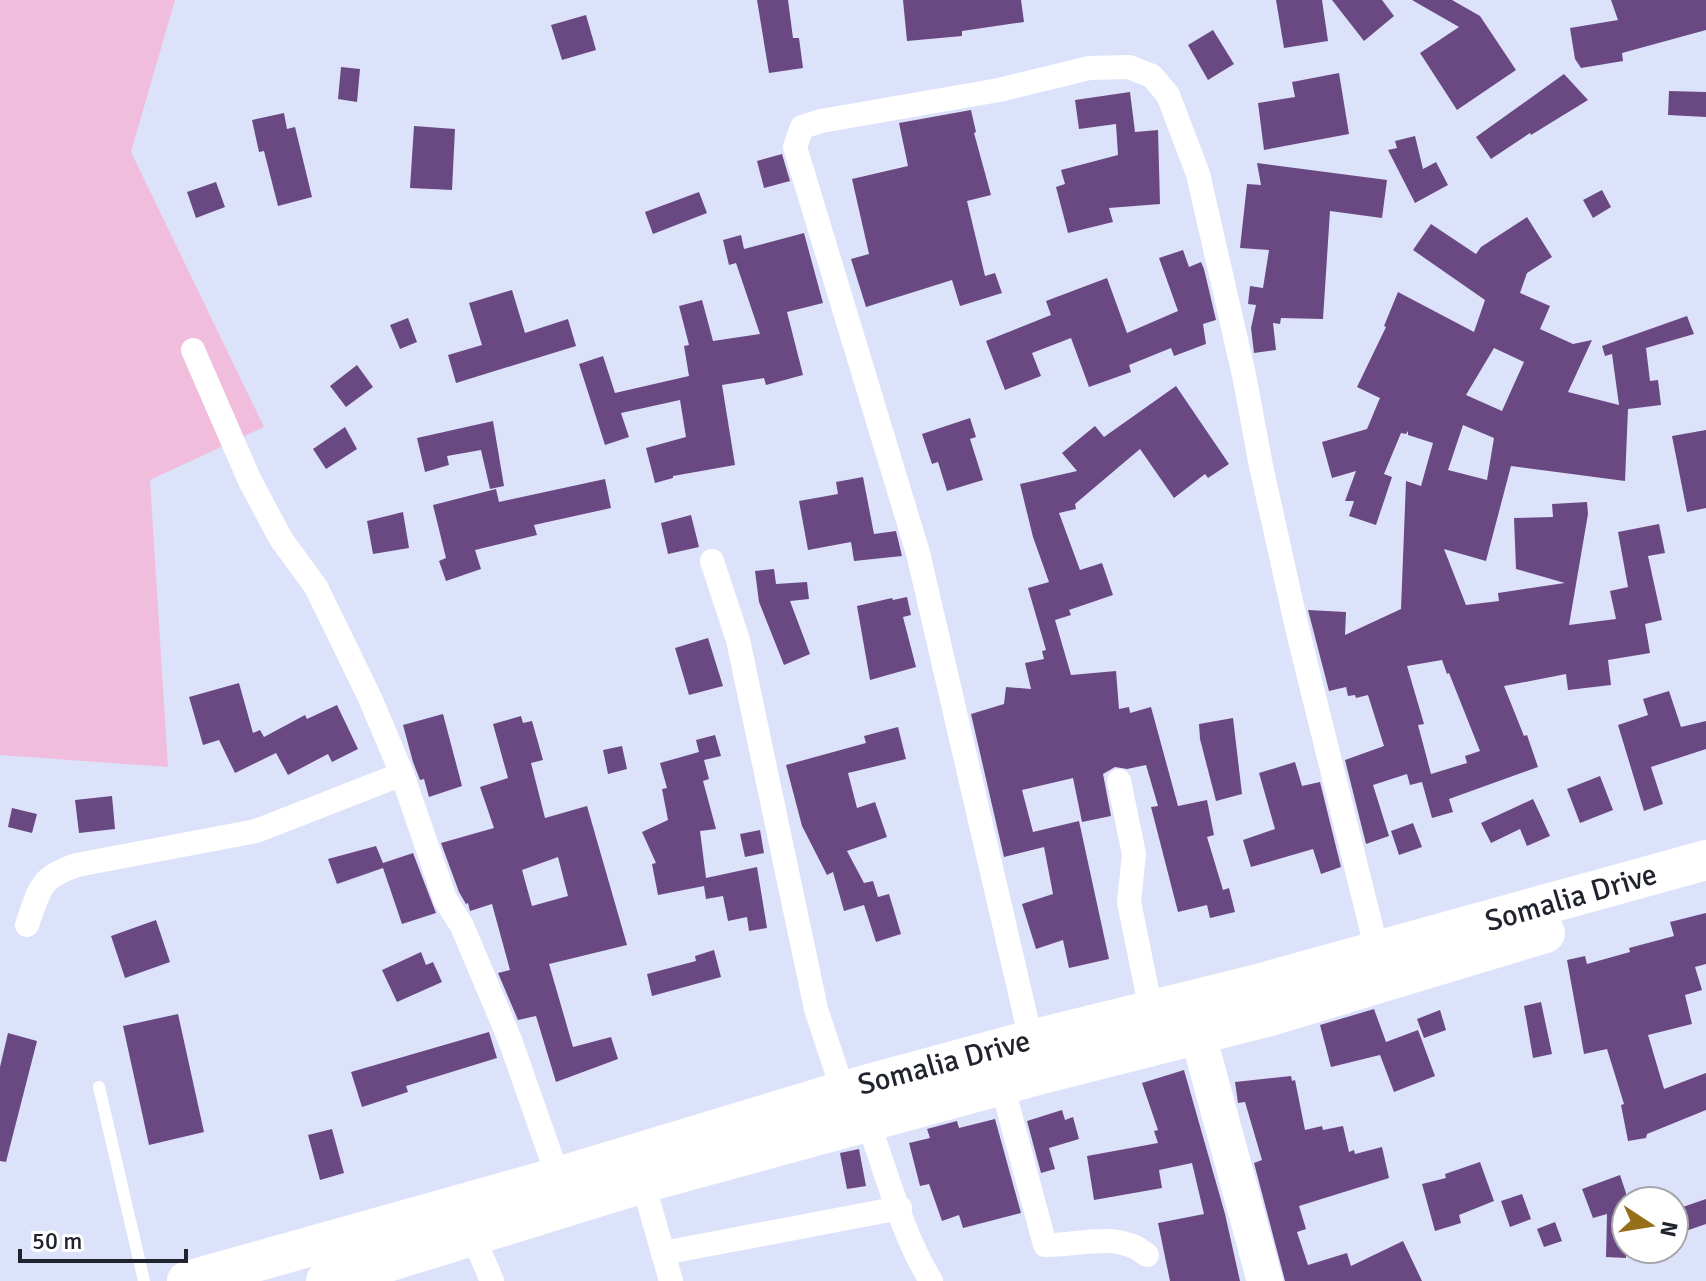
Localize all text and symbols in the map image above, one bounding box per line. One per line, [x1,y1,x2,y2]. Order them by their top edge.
street label: Somalia Drive [1481,856,1661,940]
street label: Somalia Drive [854,1022,1034,1104]
north arrow [1610,1185,1690,1265]
scale bar [20,1213,186,1263]
text: N [1654,1219,1684,1239]
text: 50 m [32,1226,82,1256]

